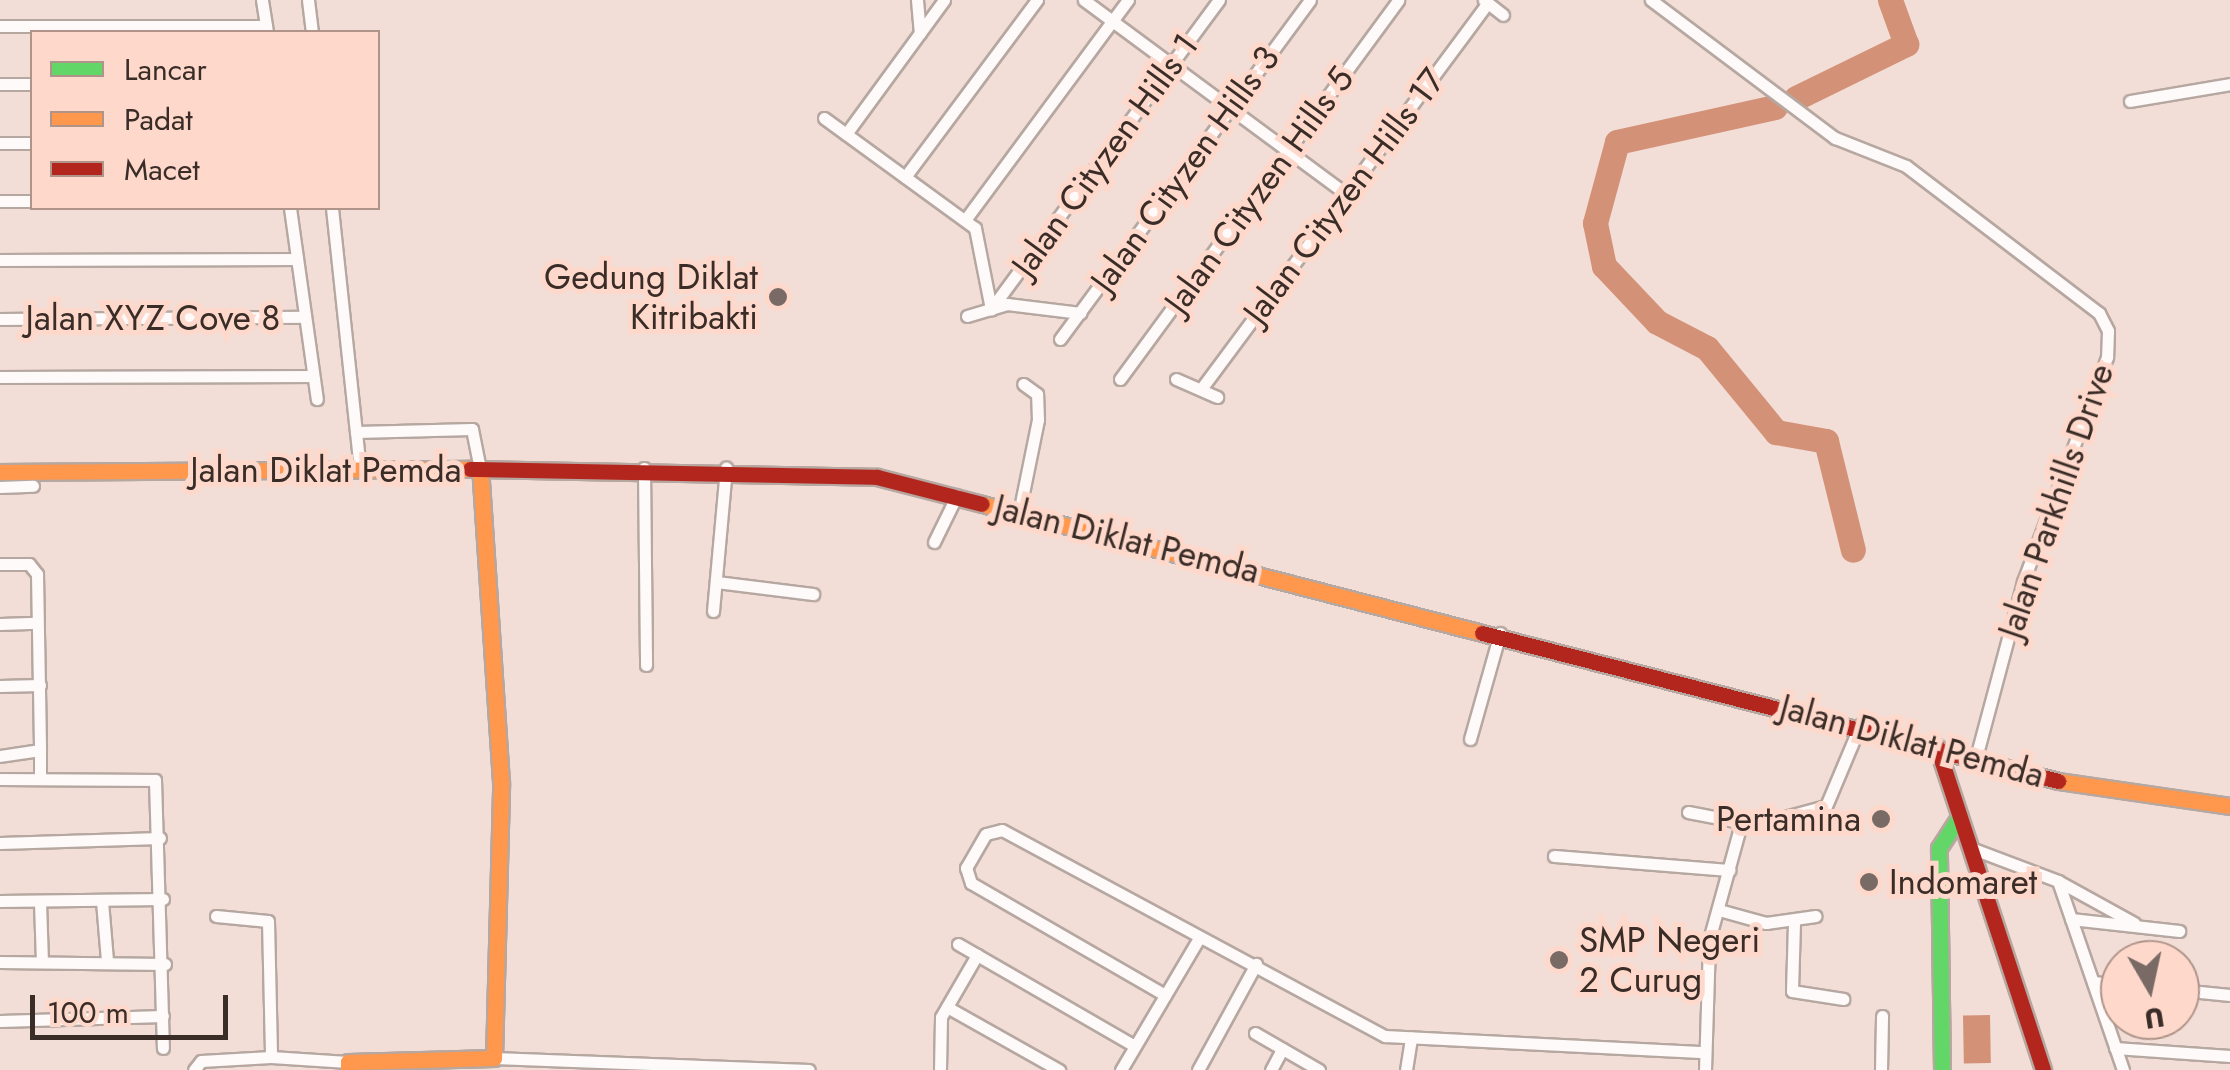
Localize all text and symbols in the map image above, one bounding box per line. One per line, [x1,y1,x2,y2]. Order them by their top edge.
street label: Jalan Cityzen Hills 1 [1003,25,1207,285]
legend [30,30,380,210]
street label: Jalan Cityzen Hills 3 [1082,38,1288,300]
text: Lancar [124,48,207,91]
street label: Jalan Cityzen Hills 5 [1156,59,1362,321]
street label: Jalan Cityzen Hills 17 [1234,60,1454,332]
text: Padat [124,98,193,141]
text: Macet [124,148,200,191]
place label: Gedung Diklat Kitribakti [544,256,758,338]
marker: Gedung Diklat Kitribakti [767,286,789,308]
street label: Jalan XYZ Cove 8 [26,297,280,339]
street label: Jalan Parkhills Drive [1989,358,2123,644]
street label: Jalan Diklat Pemda [190,449,462,491]
street label: Jalan Diklat Pemda [990,486,1264,592]
street label: Jalan Diklat Pemda [1776,686,2048,796]
place label: Pertamina [1716,798,1861,840]
marker: Pertamina [1870,808,1892,830]
place label: Indomaret [1889,861,2037,903]
marker: Indomaret [1858,871,1880,893]
place label: SMP Negeri 2 Curug [1579,919,1760,1001]
north arrow [2100,940,2200,1040]
marker: SMP Negeri 2 Curug [1548,949,1570,971]
scale bar [35,975,232,1037]
text: 100 m [47,991,129,1034]
text: U [2142,996,2167,1040]

